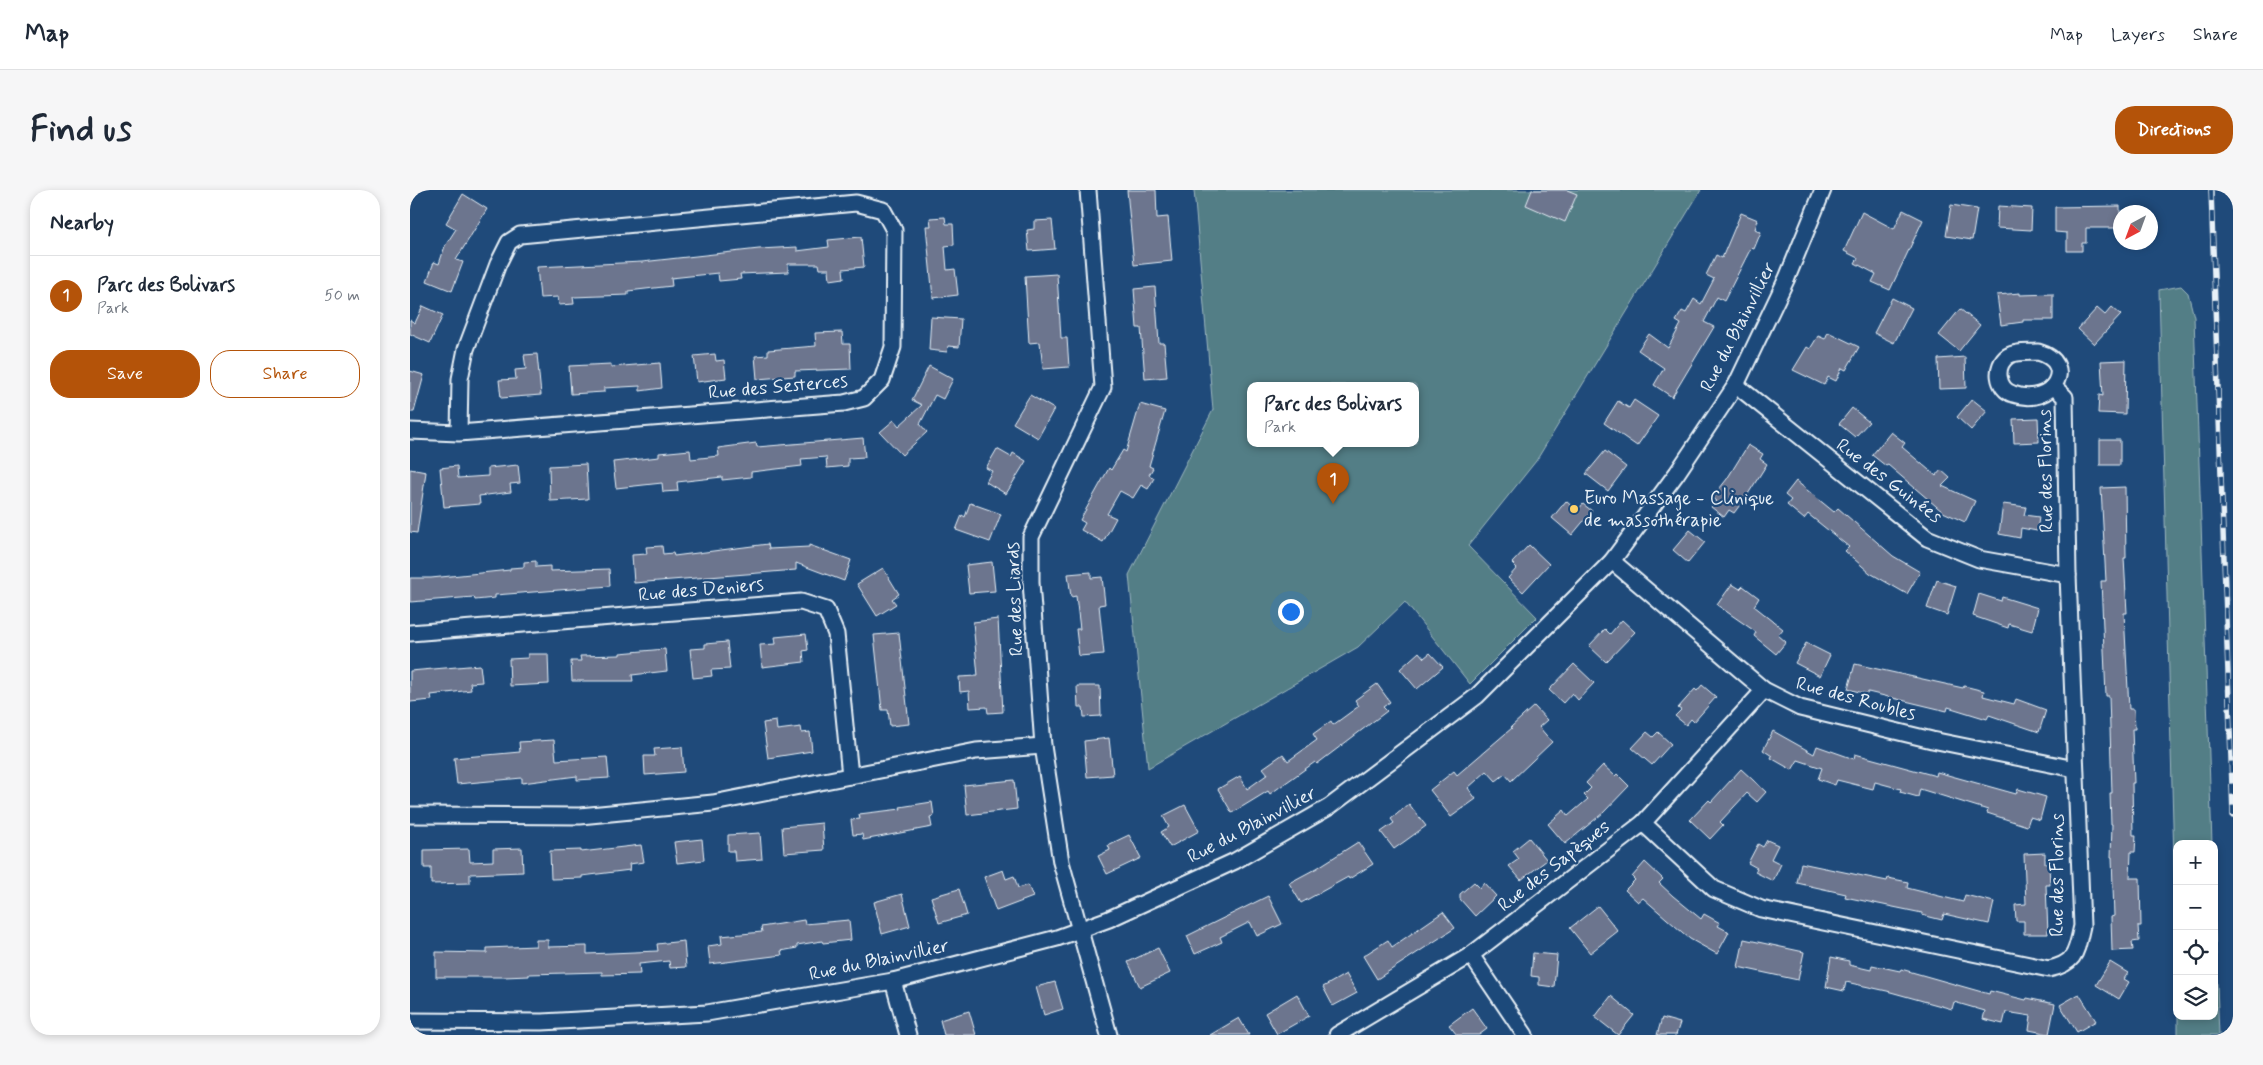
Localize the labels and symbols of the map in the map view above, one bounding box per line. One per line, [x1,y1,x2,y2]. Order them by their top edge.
north arrow [2113,205,2158,250]
street label: Rue du Blainvillier [1694,258,1782,396]
street label: Rue des Sesterces [707,368,849,406]
street label: Rue des Florins [2032,408,2060,533]
street label: Rue des Guinées [1831,433,1948,530]
pin: 1 [1317,463,1349,504]
place label: Euro Massage - Clinique de massothérapie [1584,486,1774,533]
marker: Euro Massage - Clinique de massothérapie [1568,503,1580,515]
street label: Rue des Liards [1001,541,1029,657]
street label: Rue des Deniers [637,572,765,608]
your location [1278,599,1304,625]
street label: Rue des Roubles [1793,671,1919,727]
street label: Rue du Blainvillier [1183,780,1321,870]
street label: Rue des Florins [2045,813,2070,937]
street label: Rue des Sapèques [1493,814,1615,918]
street label: Rue du Blainvillier [807,933,951,987]

